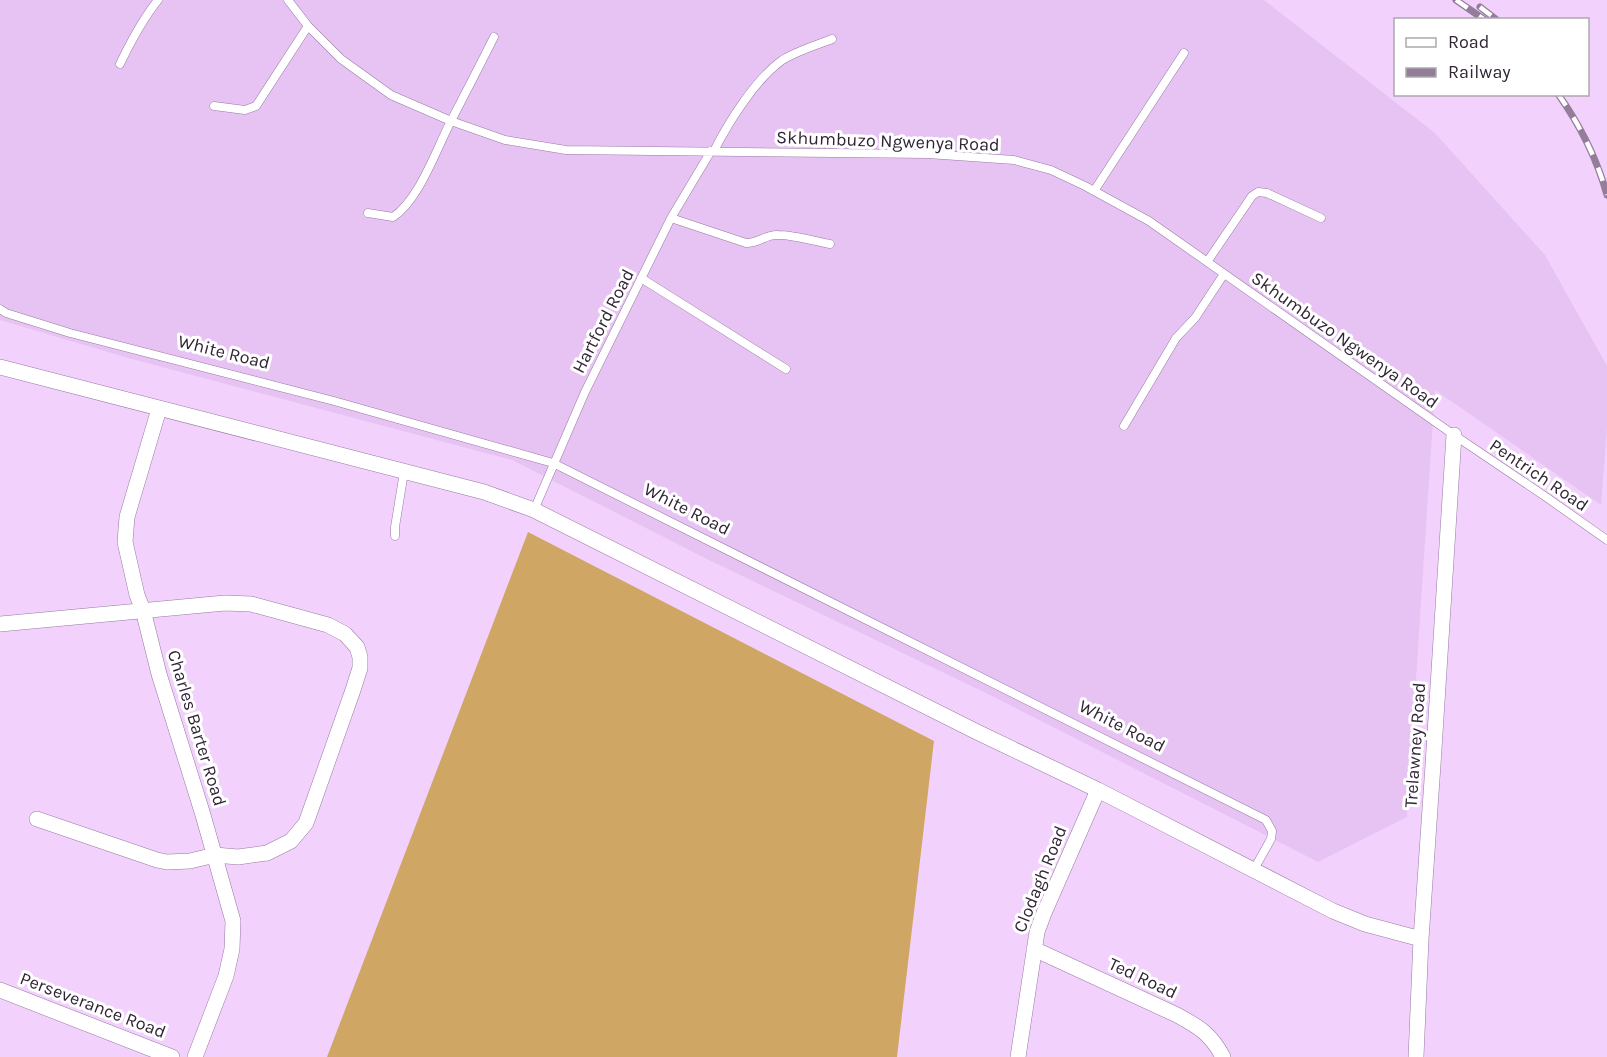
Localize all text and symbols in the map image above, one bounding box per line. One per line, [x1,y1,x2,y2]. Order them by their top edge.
legend [1394,18,1589,96]
text: Road [1448,31,1489,53]
text: Railway [1448,61,1511,83]
street label: Skhumbuzo Ngwenya Road [776,126,1000,156]
street label: Hartford Road [567,265,639,377]
street label: Skhumbuzo Ngwenya Road [1247,267,1443,413]
street label: White Road [176,330,272,374]
street label: Pentrich Road [1485,434,1593,516]
street label: White Road [640,478,734,540]
street label: Charles Barter Road [163,647,231,809]
street label: Trelawney Road [1400,682,1430,808]
street label: White Road [1075,695,1169,757]
street label: Clodagh Road [1009,822,1071,936]
street label: Ted Road [1105,953,1181,1003]
street label: Perseverance Road [17,967,169,1043]

